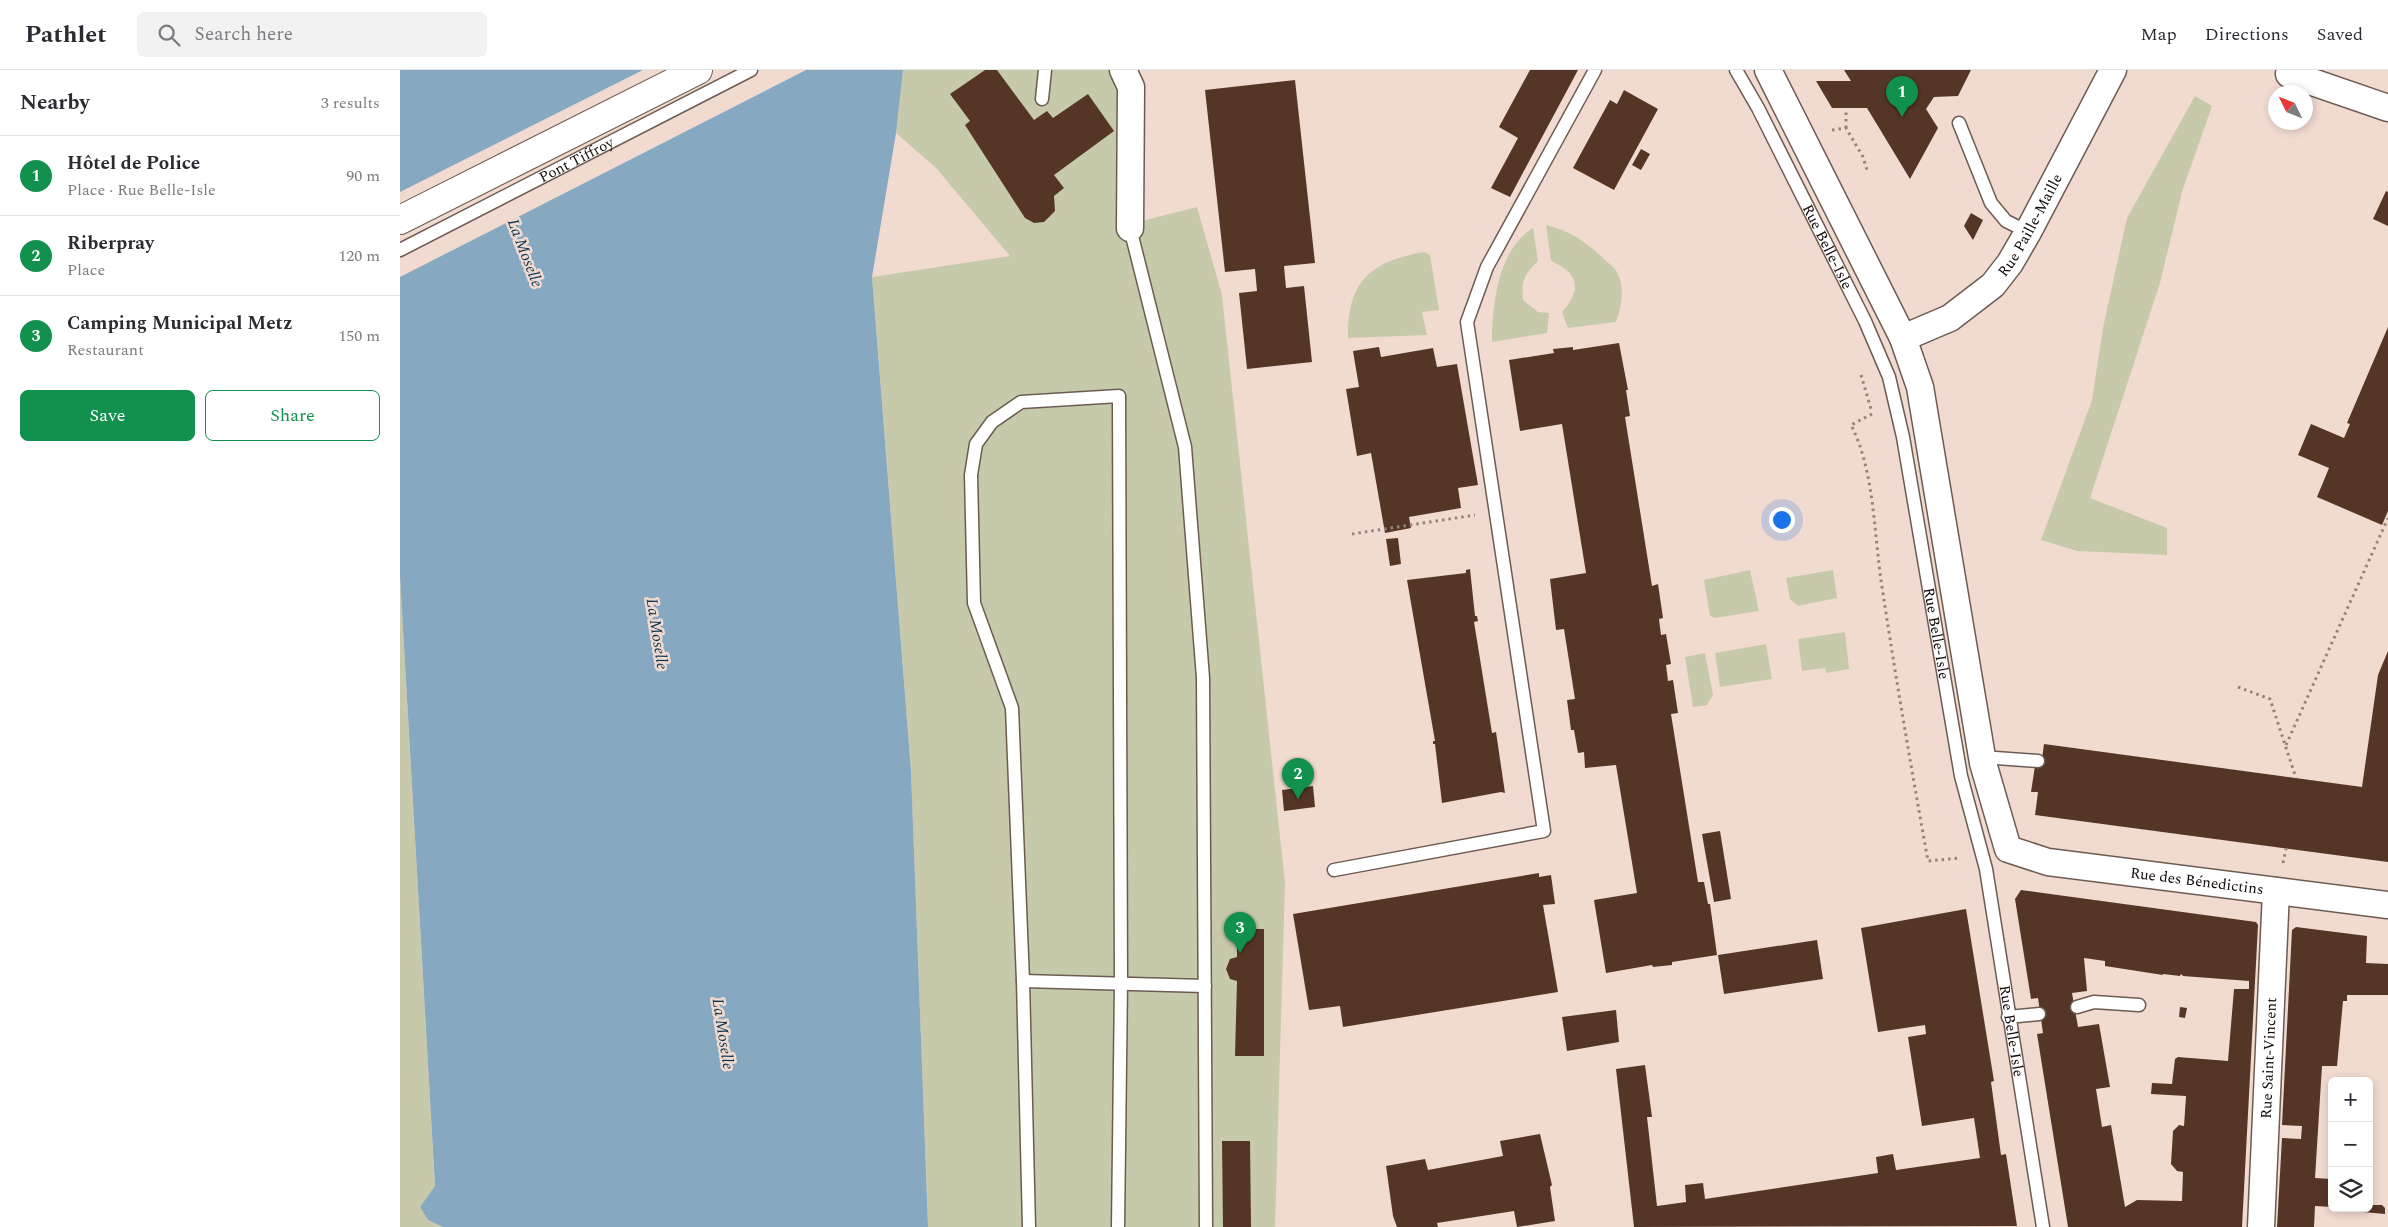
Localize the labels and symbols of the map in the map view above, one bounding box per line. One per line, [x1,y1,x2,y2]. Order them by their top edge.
pin: 1 [1886,76,1918,117]
north arrow [2268,85,2313,130]
street label: Pont Tiffroy [535,130,618,188]
street label: Rue Paille-Maille [1992,169,2068,282]
street label: Rue Belle-Isle [1797,200,1859,293]
water label: La Moselle [501,215,549,291]
your location [1769,507,1795,533]
street label: Rue Belle-Isle [1917,586,1956,681]
water label: La Moselle [640,597,674,671]
pin: 2 [1282,758,1314,799]
street label: Rue des Bénedictins [2129,861,2265,901]
pin: 3 [1224,912,1256,953]
street label: Rue Belle-Isle [1993,983,2030,1078]
water label: La Moselle [706,997,740,1071]
street label: Rue Saint-Vincent [2254,997,2283,1119]

